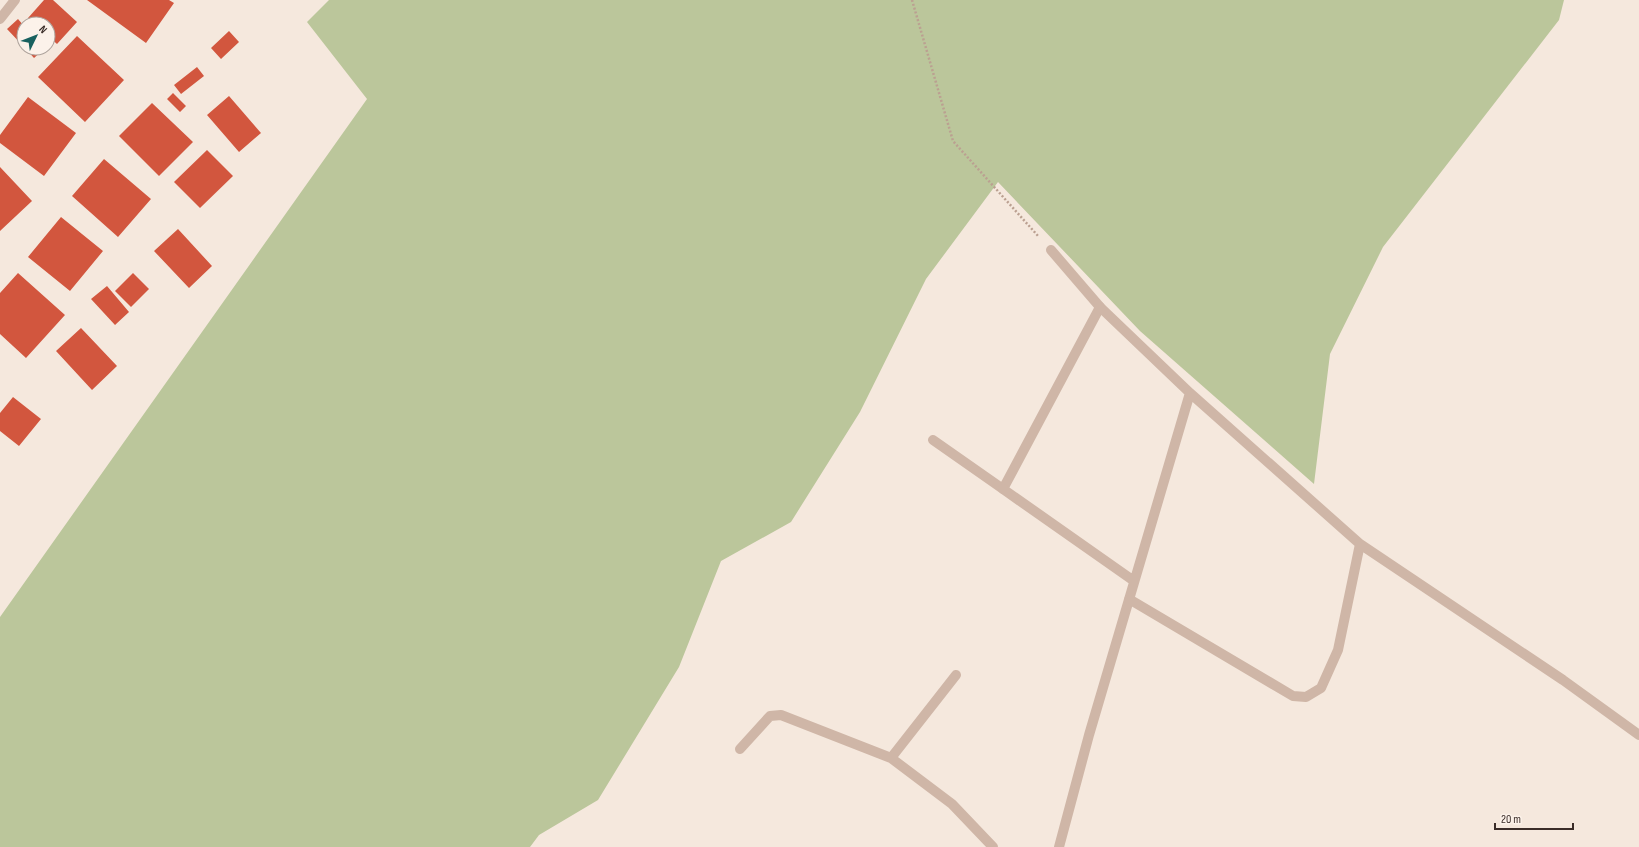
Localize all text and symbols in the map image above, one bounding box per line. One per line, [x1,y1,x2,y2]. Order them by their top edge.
north arrow [16,16,56,56]
text: N [36,23,50,36]
scale bar [1495,805,1573,831]
text: 20 m [1501,812,1521,827]

